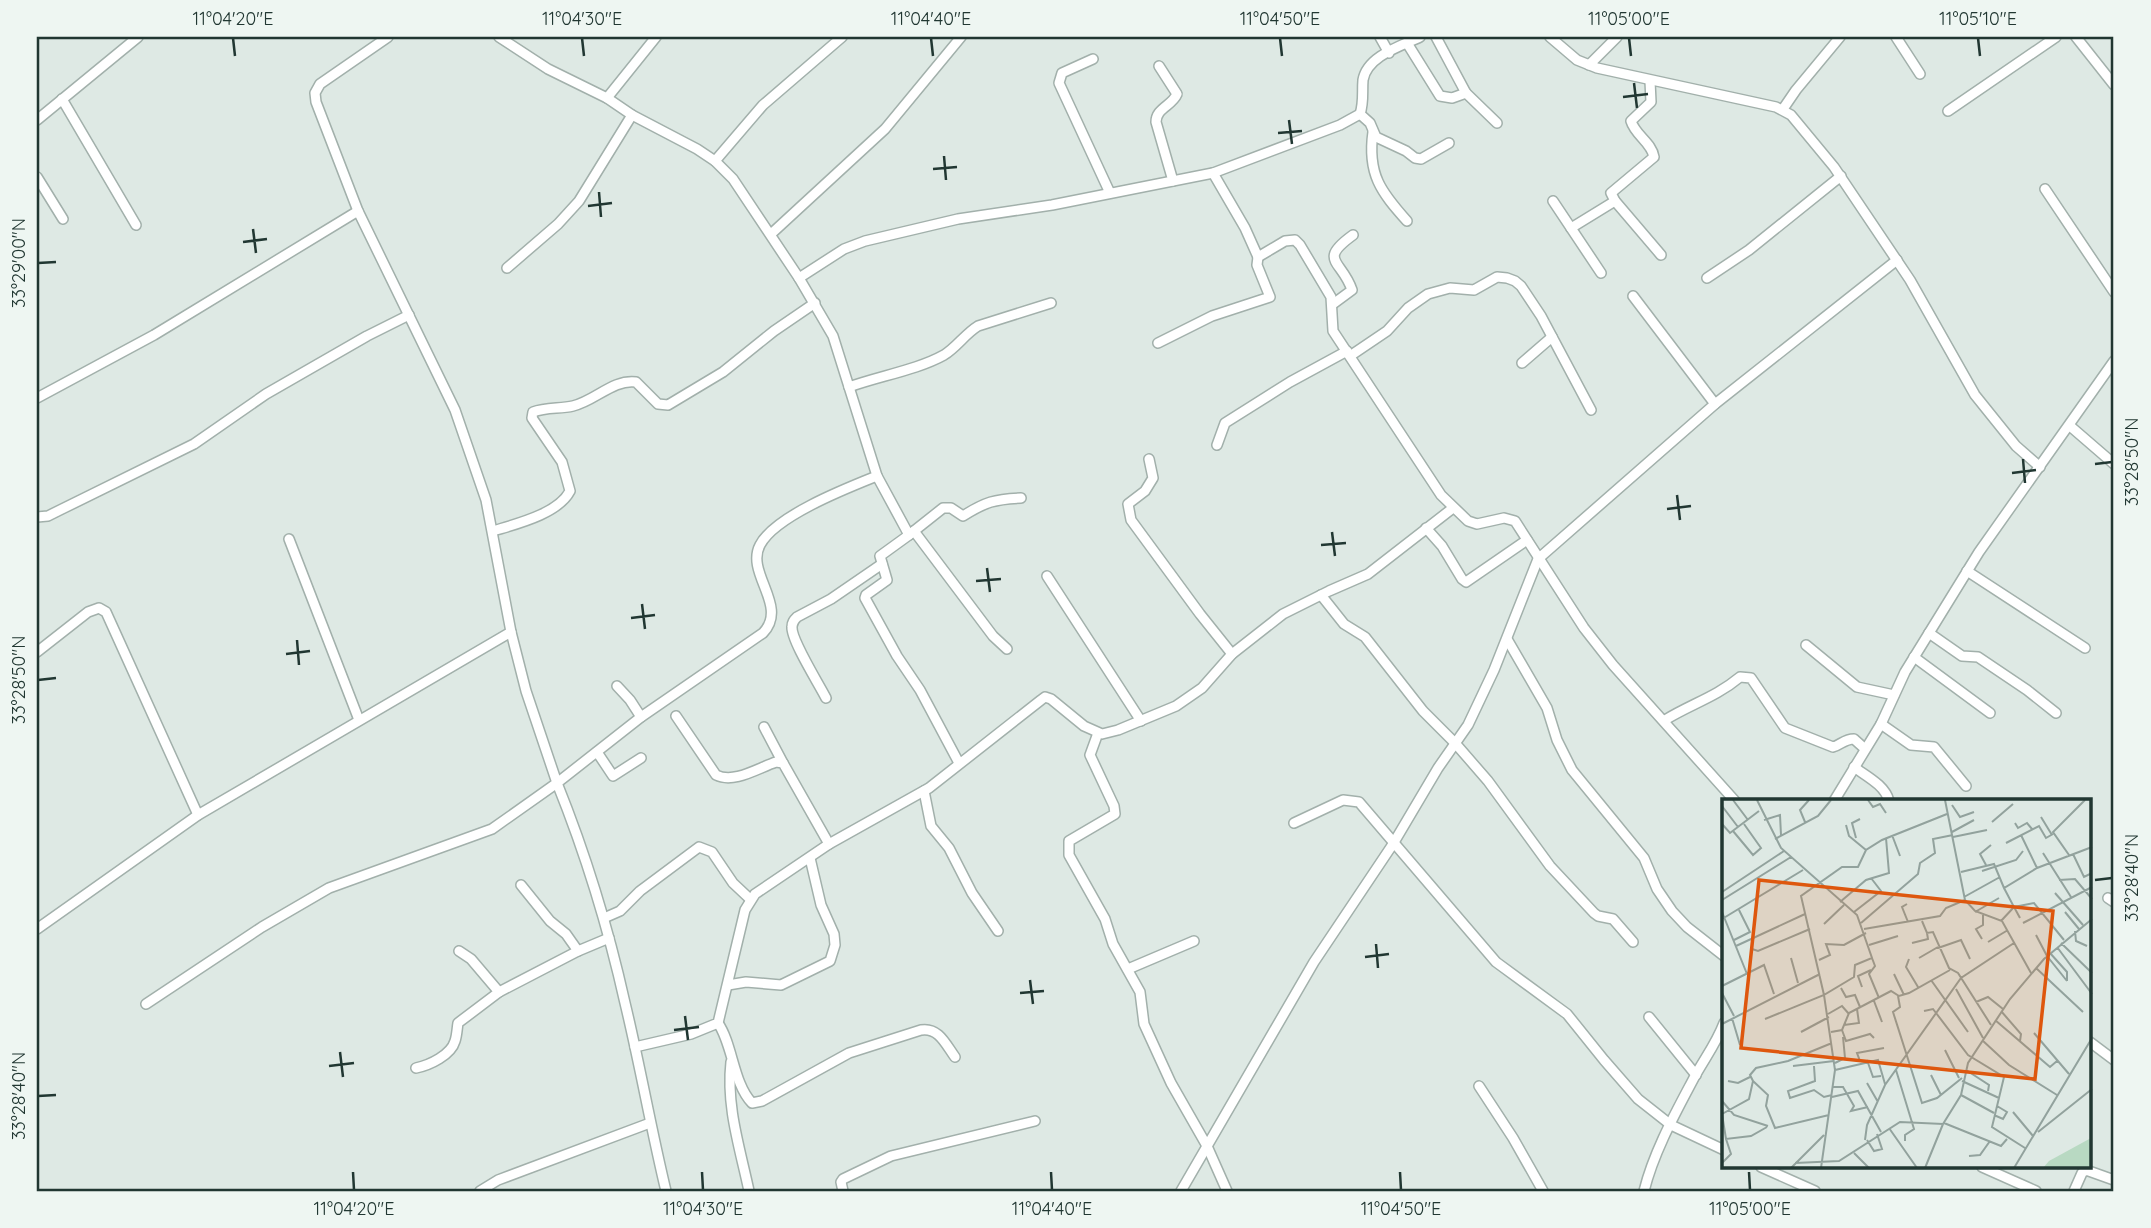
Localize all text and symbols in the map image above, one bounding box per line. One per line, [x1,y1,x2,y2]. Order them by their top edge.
text: 11°04'20"E [193,7,273,30]
text: 11°04'30"E [542,7,622,30]
text: 11°04'40"E [891,7,971,30]
text: 11°04'50"E [1240,7,1320,30]
text: 11°05'00"E [1588,7,1670,30]
text: 11°05'10"E [1939,7,2017,30]
text: 33°29'00"N [7,218,30,308]
text: 33°28'50"N [2120,418,2143,506]
text: 33°28'50"N [7,636,30,724]
inset map [1722,799,2092,1168]
text: 33°28'40"N [2120,834,2143,922]
text: 33°28'40"N [7,1052,30,1140]
text: 11°04'20"E [314,1197,394,1220]
text: 11°04'30"E [663,1197,743,1220]
text: 11°04'40"E [1012,1197,1092,1220]
text: 11°04'50"E [1361,1197,1441,1220]
text: 11°05'00"E [1709,1197,1791,1220]

